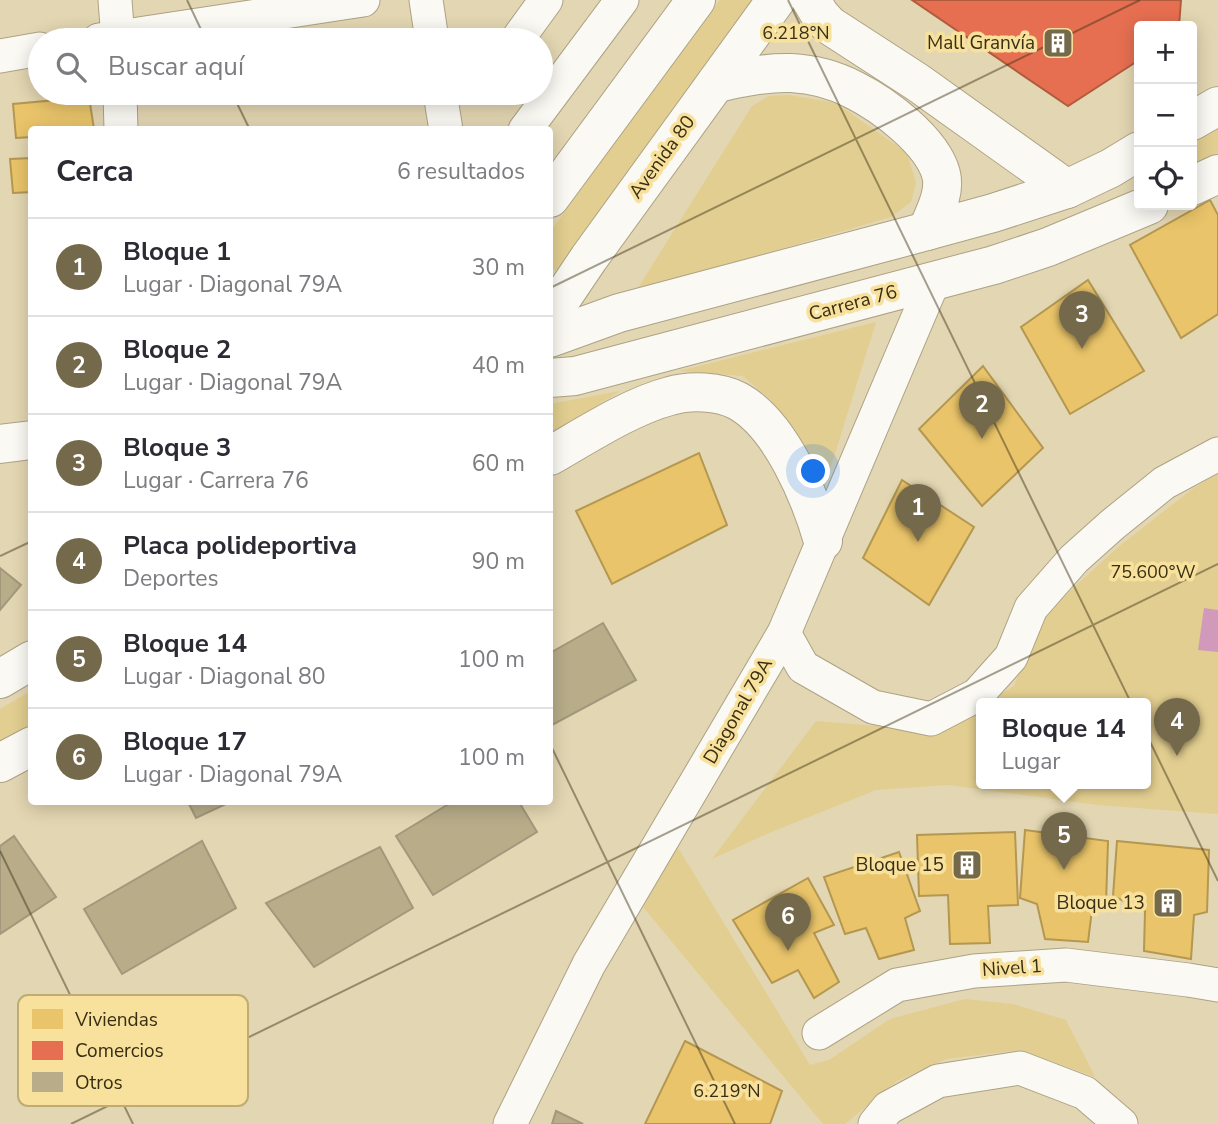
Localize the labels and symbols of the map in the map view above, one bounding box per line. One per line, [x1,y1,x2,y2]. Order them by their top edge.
text: 6.218°N [762,21,830,45]
building icon: Mall Granvía [1041,26,1075,60]
place label: Mall Granvía [927,30,1035,56]
street label: Avenida 80 [623,110,701,204]
street label: Carrera 76 [806,279,900,327]
pin: 3 [1059,291,1105,349]
pin: 2 [959,381,1005,439]
your location [796,454,830,488]
pin: 1 [895,484,941,542]
text: 75.600°W [1111,560,1196,584]
street label: Diagonal 79A [697,653,779,769]
pin: 4 [1154,698,1200,756]
pin: 5 [1041,812,1087,870]
building icon: Bloque 15 [950,848,984,882]
place label: Bloque 15 [856,852,944,878]
building icon: Bloque 13 [1151,886,1185,920]
place label: Bloque 13 [1057,890,1145,916]
pin: 6 [765,893,811,951]
street label: Nivel 1 [981,953,1043,983]
legend [18,995,248,1106]
text: Viviendas [74,1007,158,1033]
text: Comercios [75,1038,164,1064]
text: Otros [75,1070,123,1096]
text: 6.219°N [693,1079,761,1103]

